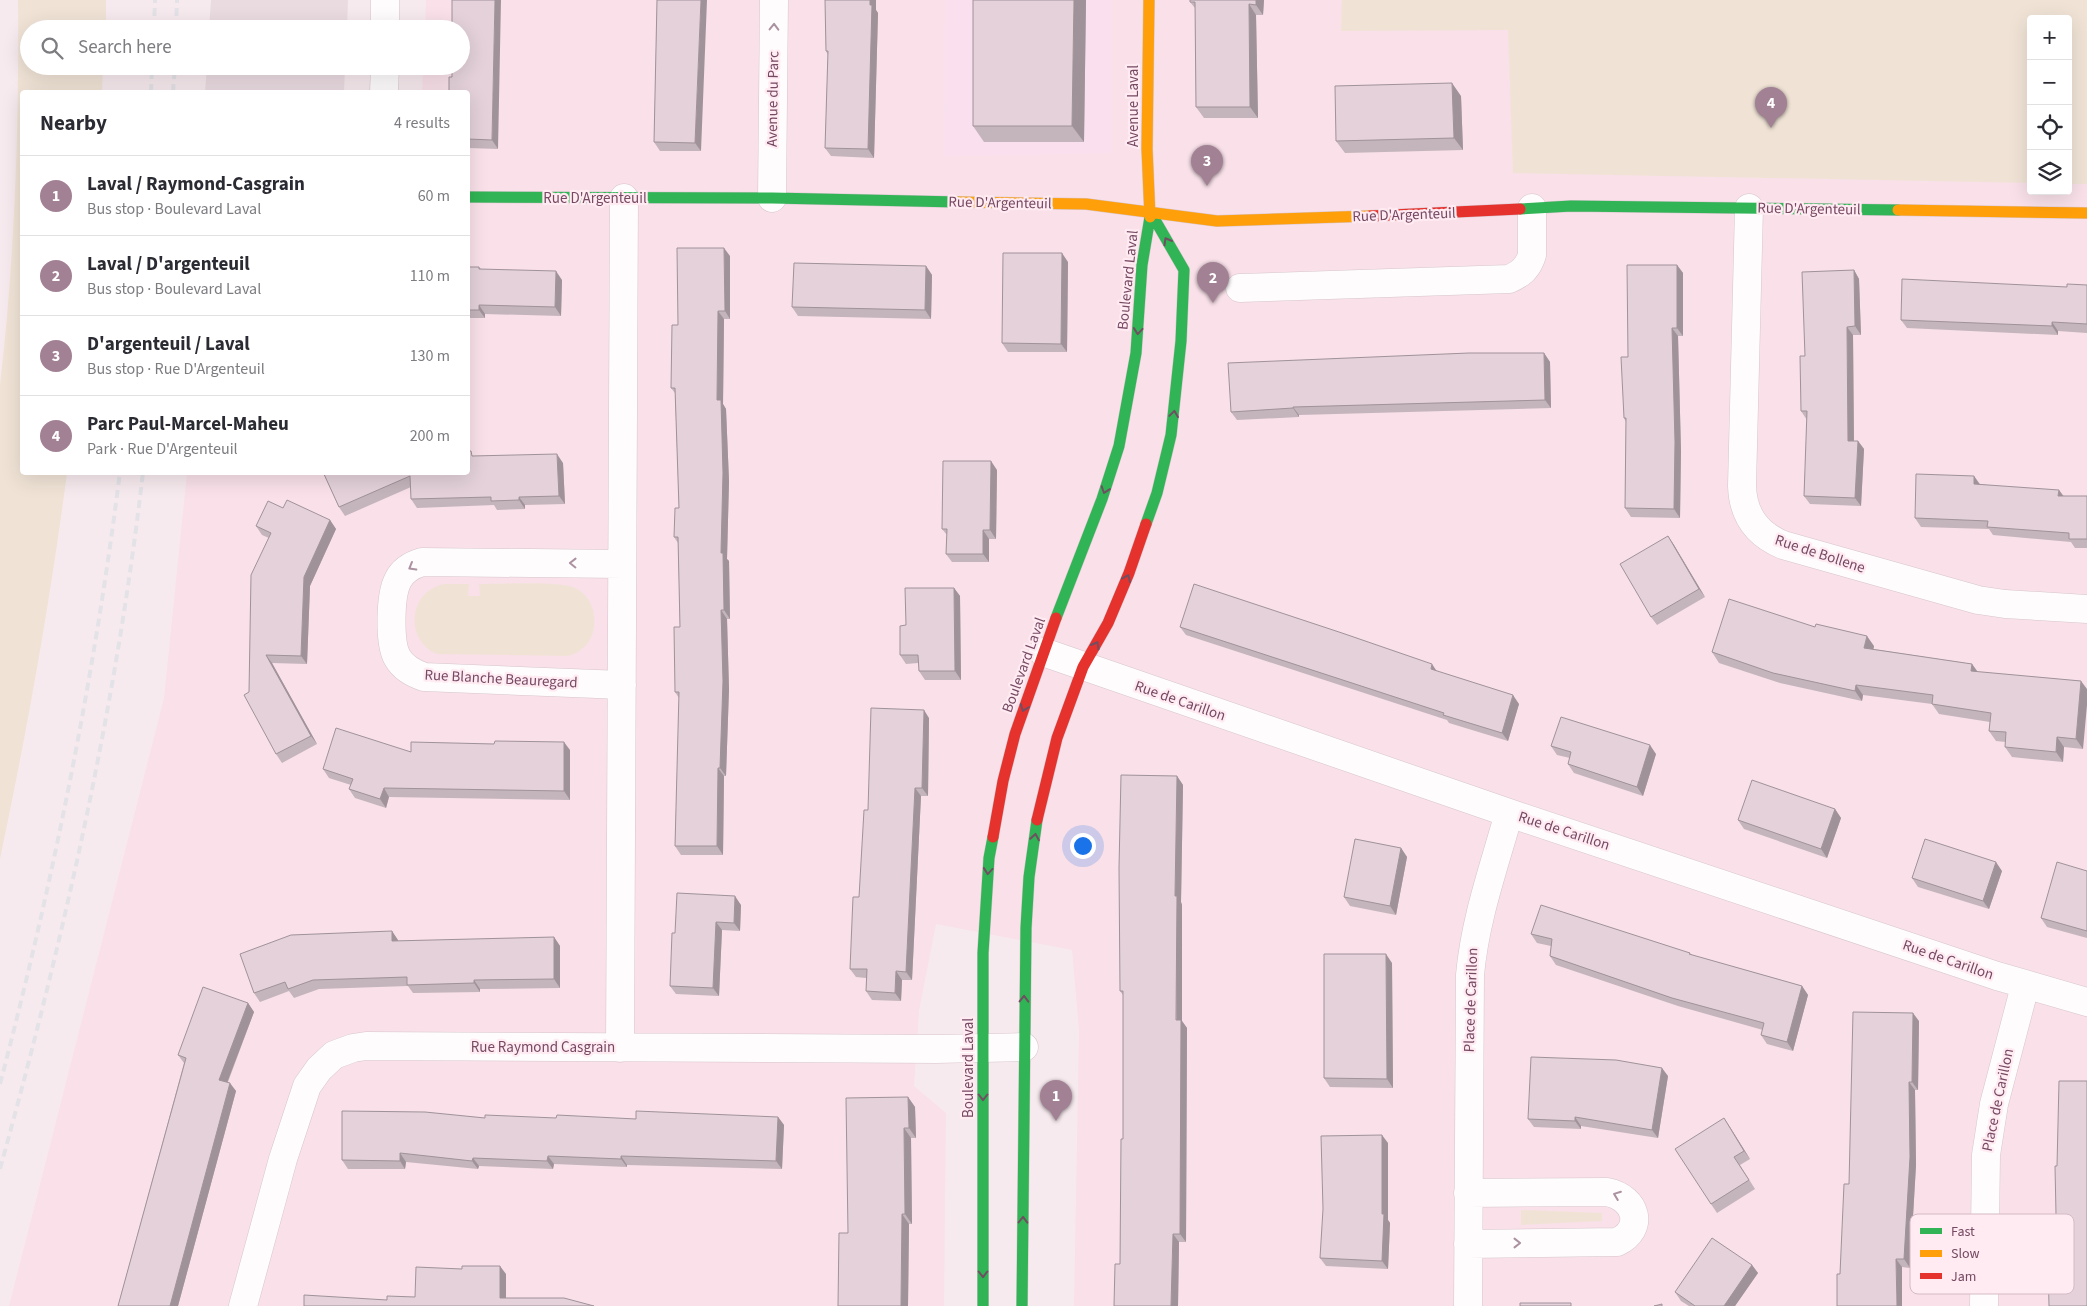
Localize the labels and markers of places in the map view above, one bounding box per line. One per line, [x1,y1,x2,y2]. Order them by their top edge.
pin: 4 [1755,87,1787,128]
pin: 3 [1191,145,1223,186]
pin: 2 [1197,262,1229,303]
pin: 1 [1040,1080,1072,1121]

